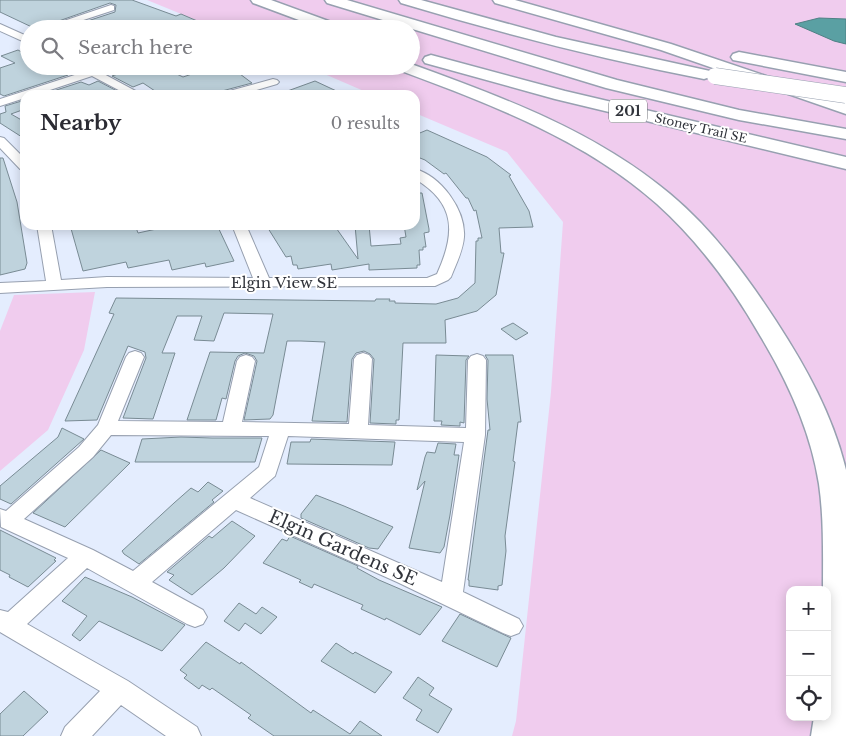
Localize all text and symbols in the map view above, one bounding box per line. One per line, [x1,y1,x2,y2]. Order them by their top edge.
search box [20,20,420,75]
icon: search [38,34,66,62]
text: Search here [78,36,193,59]
road number: 201 [609,100,647,122]
text: Nearby [40,110,121,136]
street label: Stoney Trail SE [653,110,749,146]
text: 0 results [331,113,400,133]
street label: Elgin View SE [231,273,337,292]
street label: Elgin Gardens SE [265,505,421,591]
map controls [786,586,831,721]
button: + [786,586,831,631]
button: − [786,631,831,676]
button: locate [786,676,831,721]

